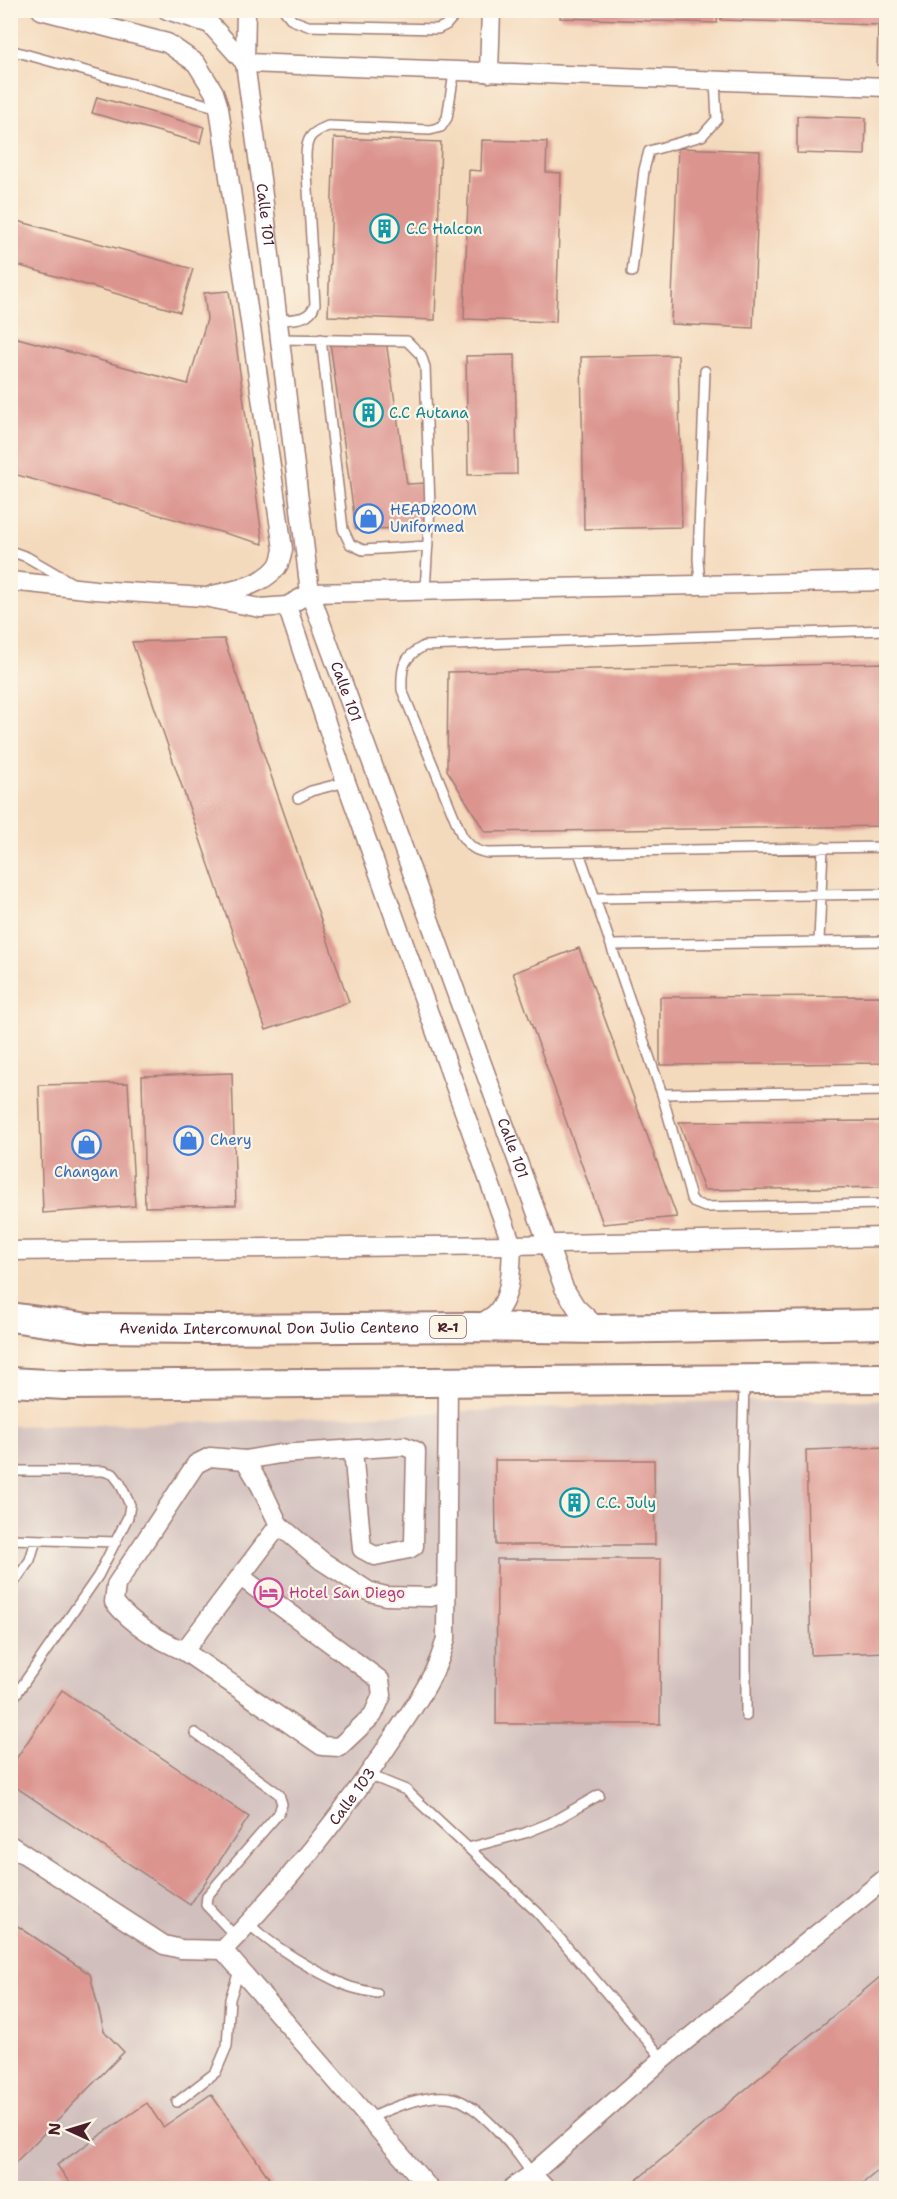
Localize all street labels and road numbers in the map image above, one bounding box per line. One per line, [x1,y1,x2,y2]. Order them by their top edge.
street label: Calle 101 [252,182,279,247]
street label: Calle 101 [326,659,366,725]
street label: Calle 101 [493,1115,533,1181]
road number: R-1 [430,1316,466,1338]
street label: Avenida Intercomunal Don Julio Centeno [119,1317,419,1339]
street label: Calle 103 [324,1764,380,1829]

